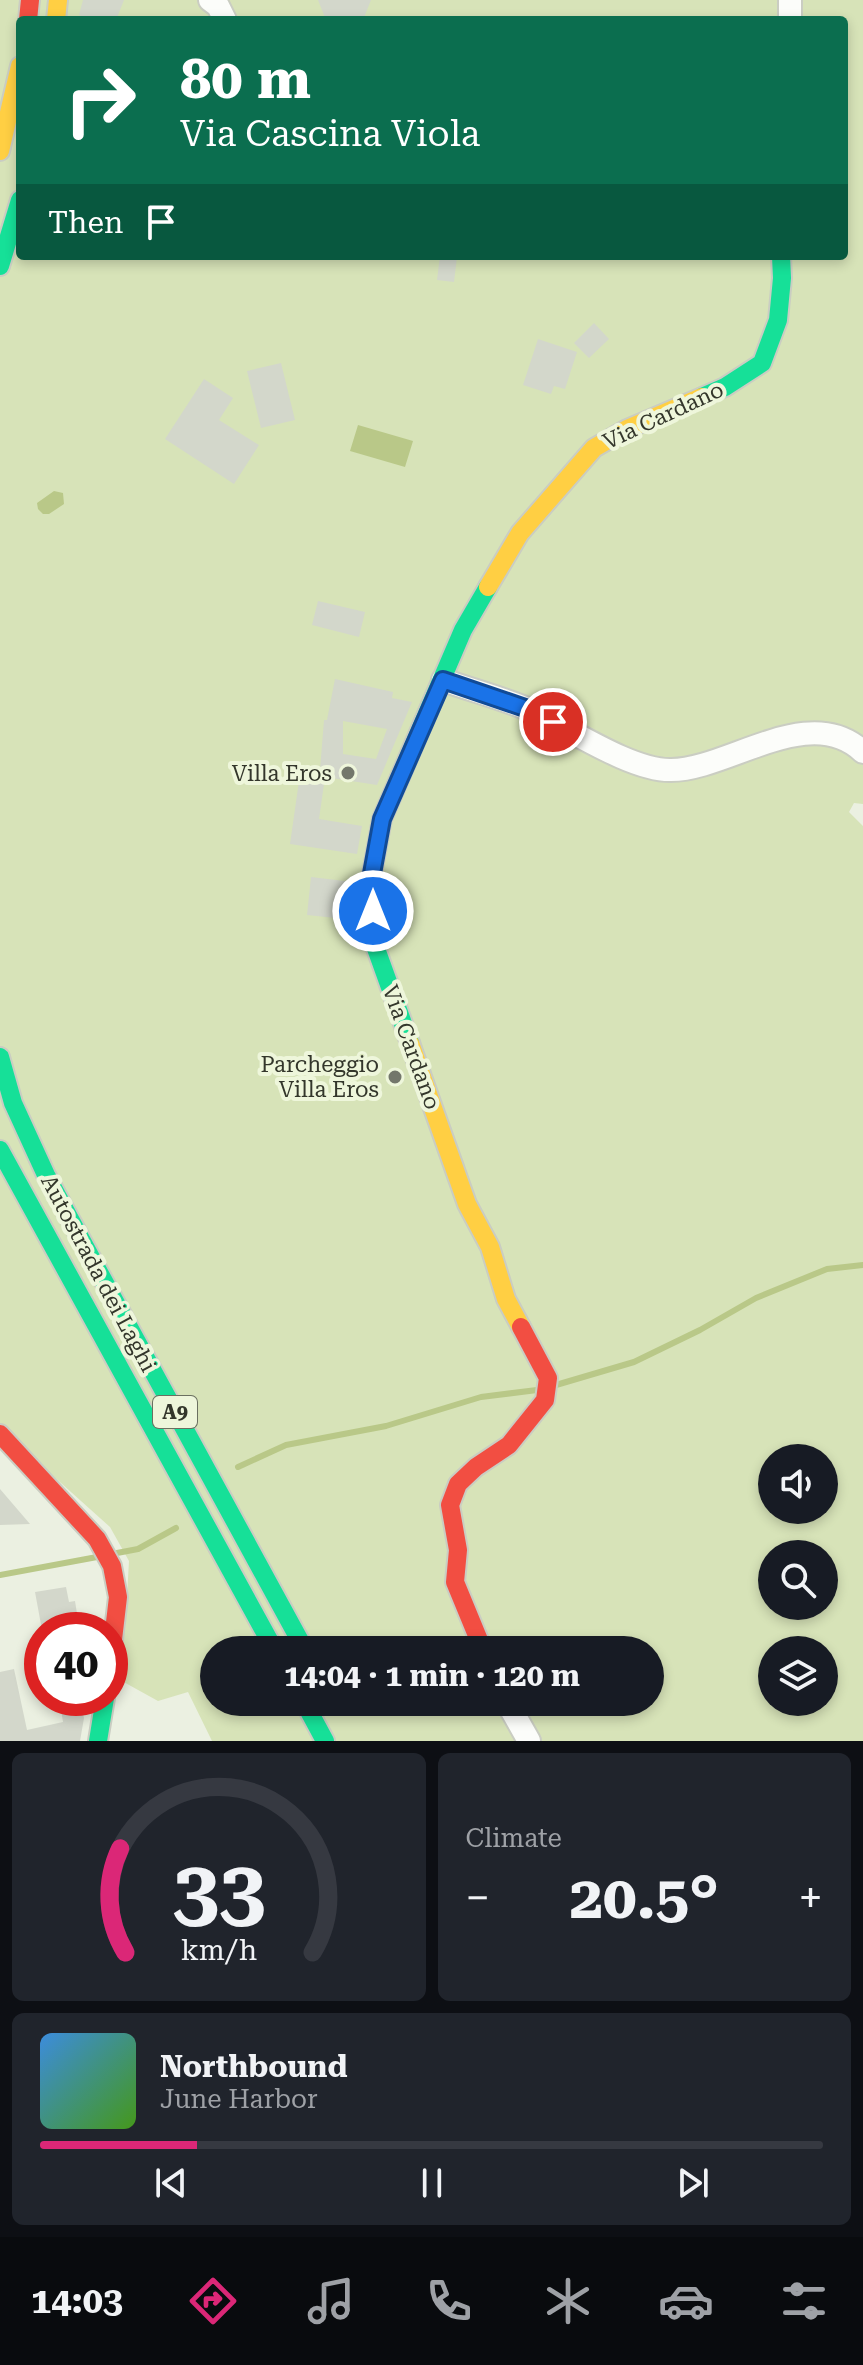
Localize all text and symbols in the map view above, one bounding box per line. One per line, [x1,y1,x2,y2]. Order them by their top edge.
text: 80 m [180,46,311,112]
icon: right [48,48,152,152]
text: Via Cascina Viola [180,113,480,155]
icon: arrive [139,200,183,244]
text: Then [48,205,123,240]
street label: Via Cardano [599,377,727,454]
pin [519,688,587,756]
icon: arrive [531,700,575,744]
place label: Villa Eros [232,761,332,786]
marker: Villa Eros [339,764,357,782]
position arrow [331,869,415,953]
street label: Via Cardano [378,982,446,1113]
place label: Parcheggio Villa Eros [260,1052,379,1102]
marker: Parcheggio Villa Eros [386,1068,404,1086]
street label: Autostrada dei Laghi [36,1170,161,1376]
road number: A9 [153,1396,197,1428]
map controls [758,1444,838,1716]
button: sound [758,1444,838,1524]
button: search [758,1540,838,1620]
speed limit sign: 40 [24,1612,128,1716]
button: layers [758,1636,838,1716]
text: 14:04 · 1 min · 120 m [284,1658,580,1693]
text: Climate [466,1823,562,1853]
text: 33 [172,1842,265,1939]
text: 20.5° [569,1862,719,1933]
text: − [466,1872,490,1924]
text: + [798,1872,823,1924]
text: km/h [180,1933,257,1967]
text: Northbound [160,2049,348,2084]
text: June Harbor [160,2084,318,2114]
icon: previous [149,2161,193,2205]
icon: pause [410,2161,454,2205]
icon: next [671,2161,715,2205]
icon: directions [185,2273,241,2329]
icon: music [303,2273,359,2329]
icon: phone [421,2273,477,2329]
icon: climate [540,2273,596,2329]
icon: car [658,2273,714,2329]
icon: filters [776,2273,832,2329]
text: 14:03 [31,2280,123,2322]

